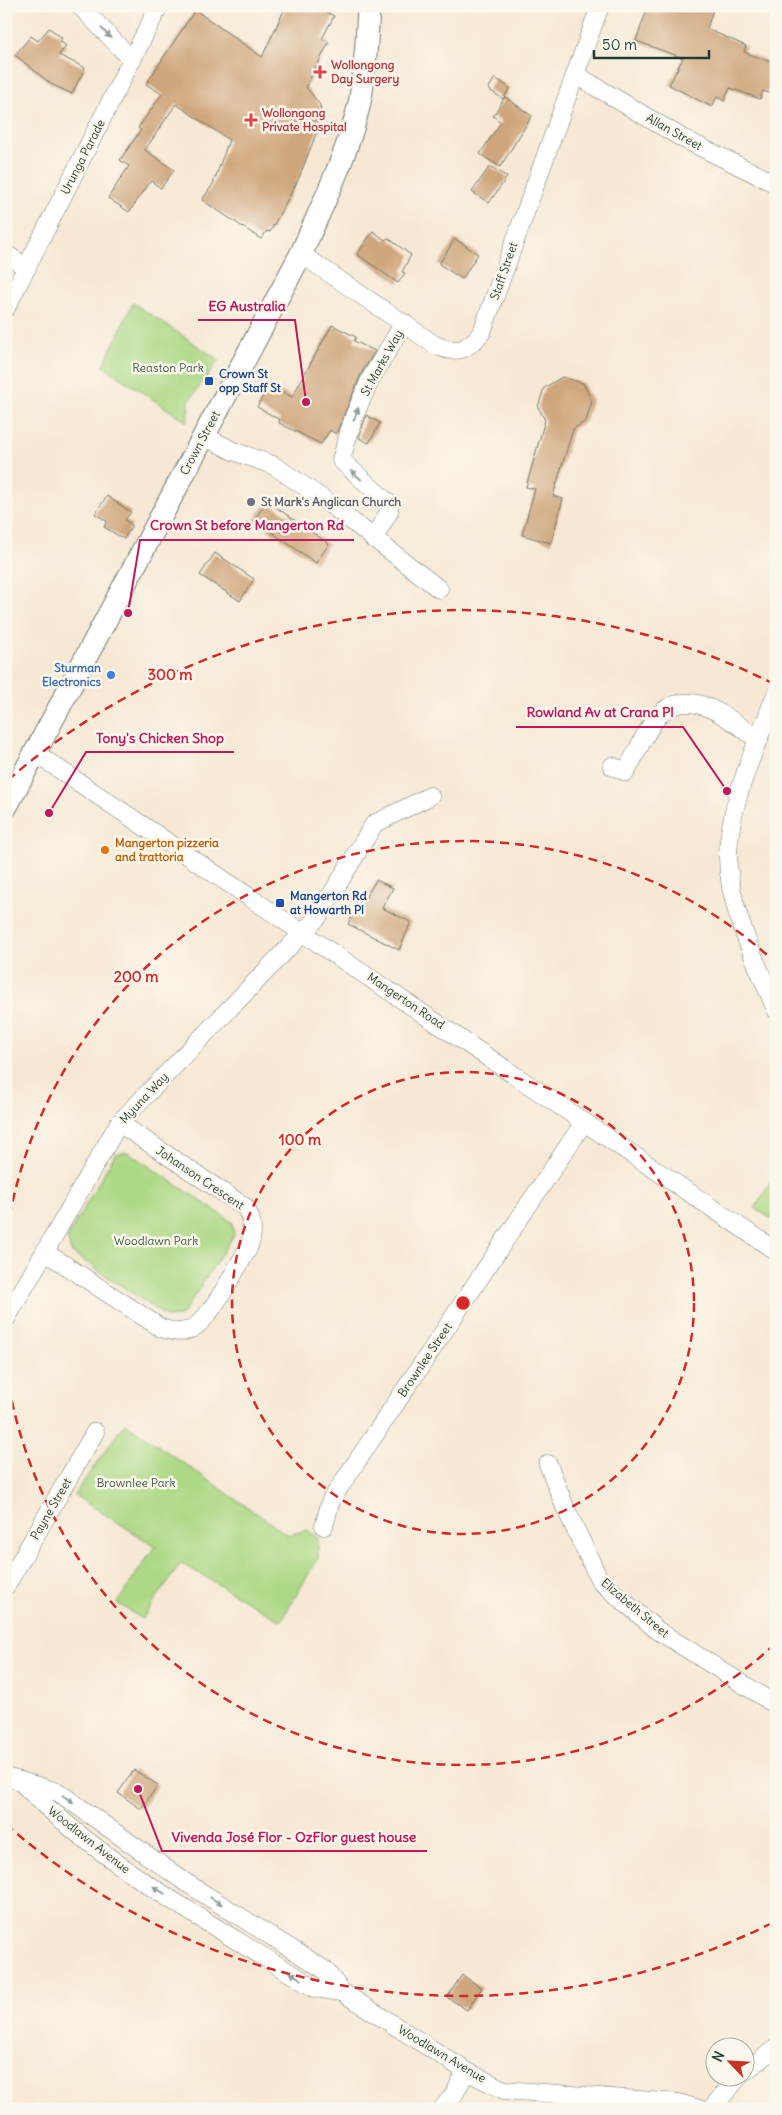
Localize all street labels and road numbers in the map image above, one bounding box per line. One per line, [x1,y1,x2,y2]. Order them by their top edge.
street label: Allan Street [644,110,705,153]
street label: Urunga Parade [57,117,108,197]
street label: Staff Street [487,240,520,302]
street label: St Marks Way [357,327,406,398]
street label: Crown Street [176,408,223,477]
street label: Mangerton Road [365,969,448,1032]
street label: Myuna Way [116,1069,171,1126]
street label: Johanson Crescent [153,1143,247,1213]
street label: Brownlee Street [394,1320,455,1400]
street label: Payne Street [27,1475,74,1542]
street label: Elizabeth Street [598,1575,672,1640]
street label: Woodlawn Avenue [45,1803,133,1876]
street label: Woodlawn Avenue [396,2021,489,2086]

